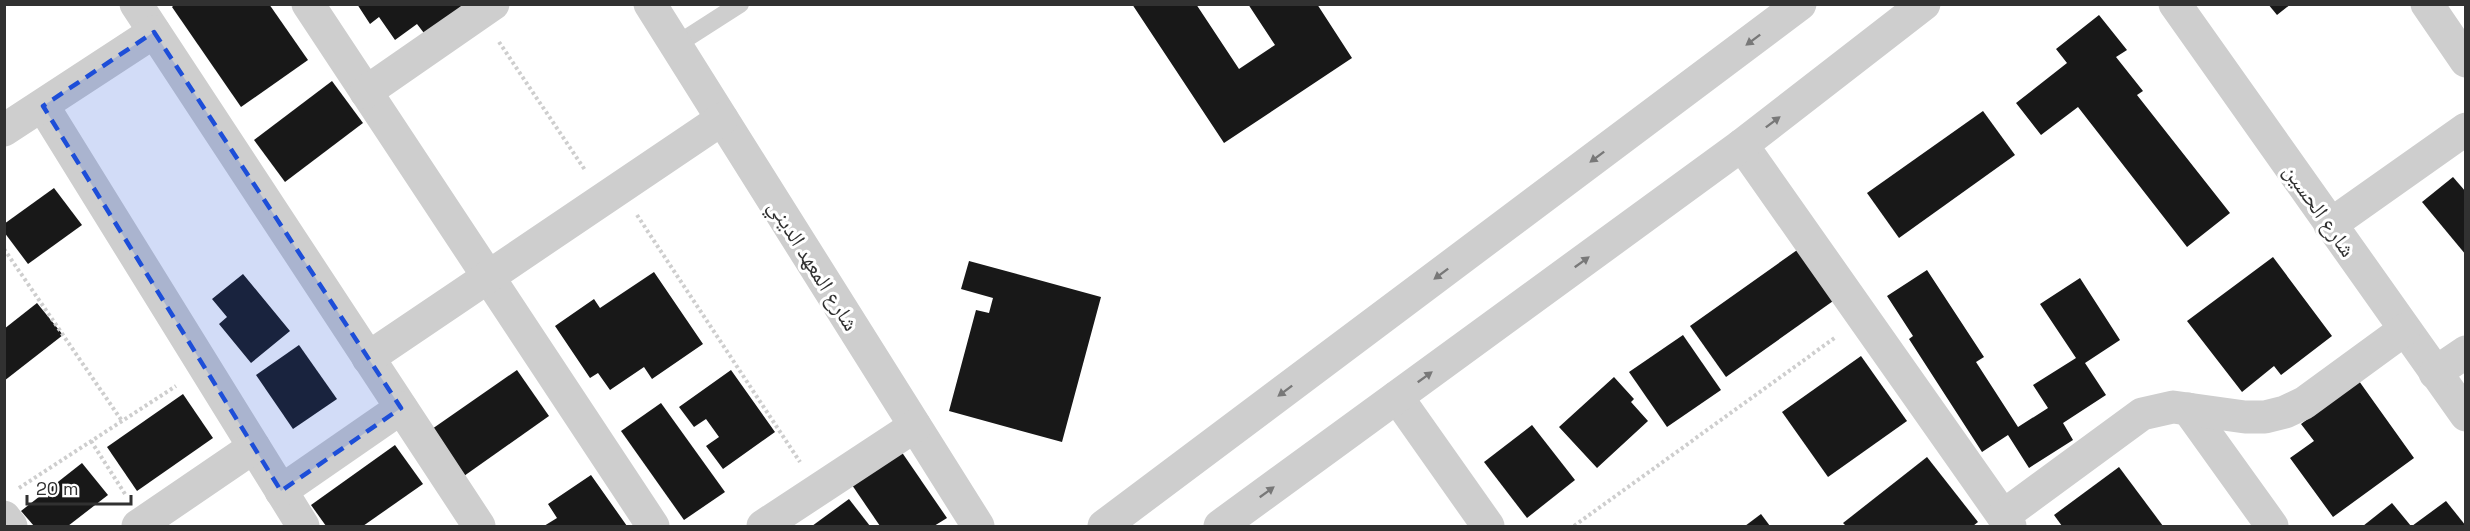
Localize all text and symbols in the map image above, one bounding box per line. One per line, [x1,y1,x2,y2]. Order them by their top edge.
one-way arrow [1746,34,1762,46]
one-way arrow [1766,116,1781,128]
one-way arrow [1590,151,1606,163]
street label: شارع الحسين [2278,158,2362,262]
street label: شارع المعهد الديني [759,194,865,338]
one-way arrow [1574,256,1590,268]
one-way arrow [1434,268,1450,280]
one-way arrow [1416,371,1432,383]
one-way arrow [1278,384,1293,396]
scale bar [27,468,130,506]
text: 20 m [36,477,79,500]
one-way arrow [1259,486,1275,498]

